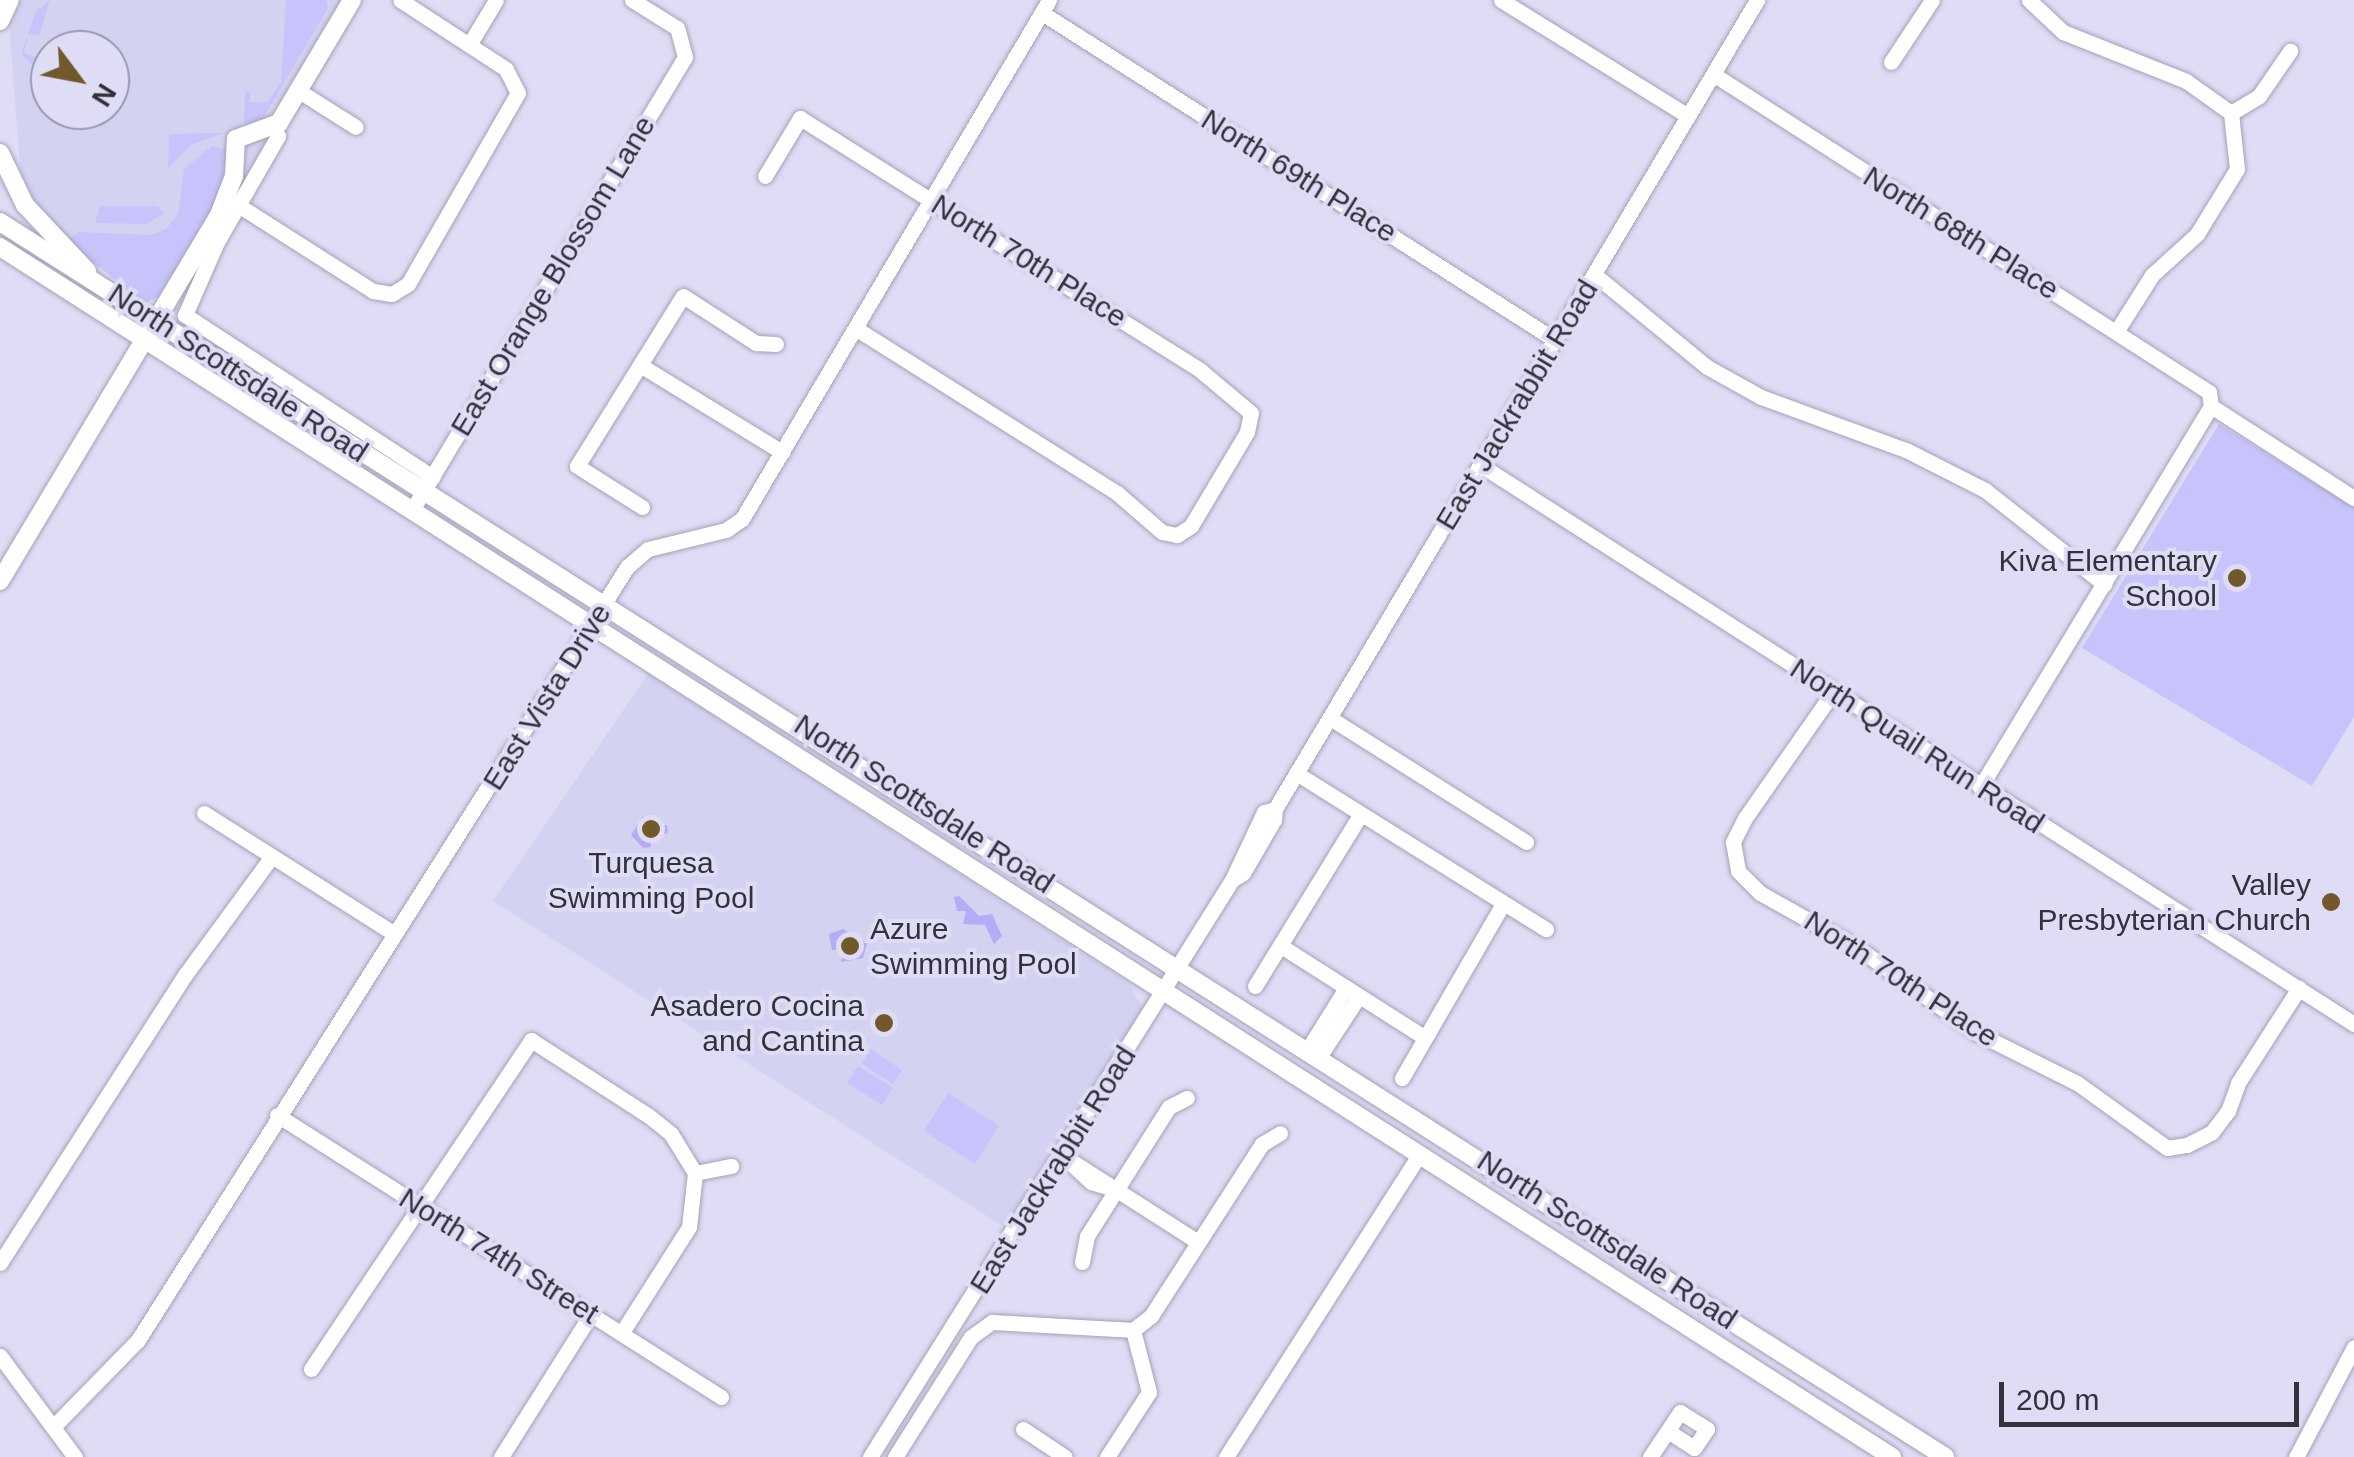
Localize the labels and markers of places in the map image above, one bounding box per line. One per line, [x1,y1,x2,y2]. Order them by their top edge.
place label: Kiva Elementary School [1999,543,2217,614]
marker: Kiva Elementary School [2226,567,2248,589]
marker: Turquesa Swimming Pool [640,818,662,840]
place label: Turquesa Swimming Pool [548,845,754,916]
place label: Valley Presbyterian Church [2038,867,2311,938]
marker: Valley Presbyterian Church [2320,891,2342,913]
place label: Azure Swimming Pool [870,911,1077,982]
marker: Azure Swimming Pool [839,935,861,957]
place label: Asadero Cocina and Cantina [651,988,864,1058]
marker: Asadero Cocina and Cantina [873,1012,895,1034]

